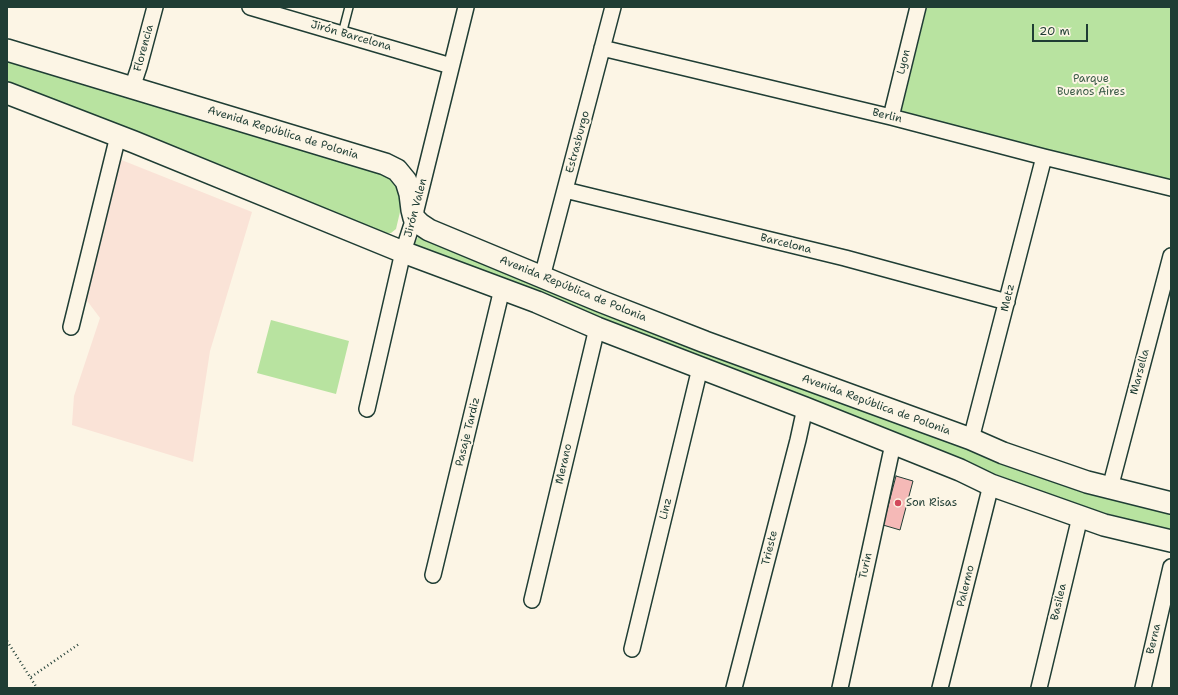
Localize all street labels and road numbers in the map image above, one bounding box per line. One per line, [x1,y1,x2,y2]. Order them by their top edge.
street label: Jirón Barcelona [309,18,393,54]
street label: Florencia [131,23,157,73]
street label: Lyon [895,48,913,76]
street label: Avenida República de Polonia [206,104,360,162]
street label: Berlin [871,106,903,126]
street label: Estrasburgo [563,109,593,175]
street label: Jirón Valen [402,177,430,239]
street label: Barcelona [759,231,813,257]
street label: Avenida República de Polonia [498,253,648,325]
street label: Metz [998,283,1018,313]
street label: Marsella [1128,348,1152,396]
street label: Avenida República de Polonia [800,372,952,438]
street label: Pasaje Tardiz [453,396,483,468]
street label: Merano [553,442,575,486]
street label: Linz [657,497,675,521]
street label: Trieste [759,529,781,567]
street label: Turin [857,552,875,580]
street label: Palermo [954,564,978,608]
street label: Basilea [1048,582,1070,622]
street label: Berna [1144,623,1164,655]

